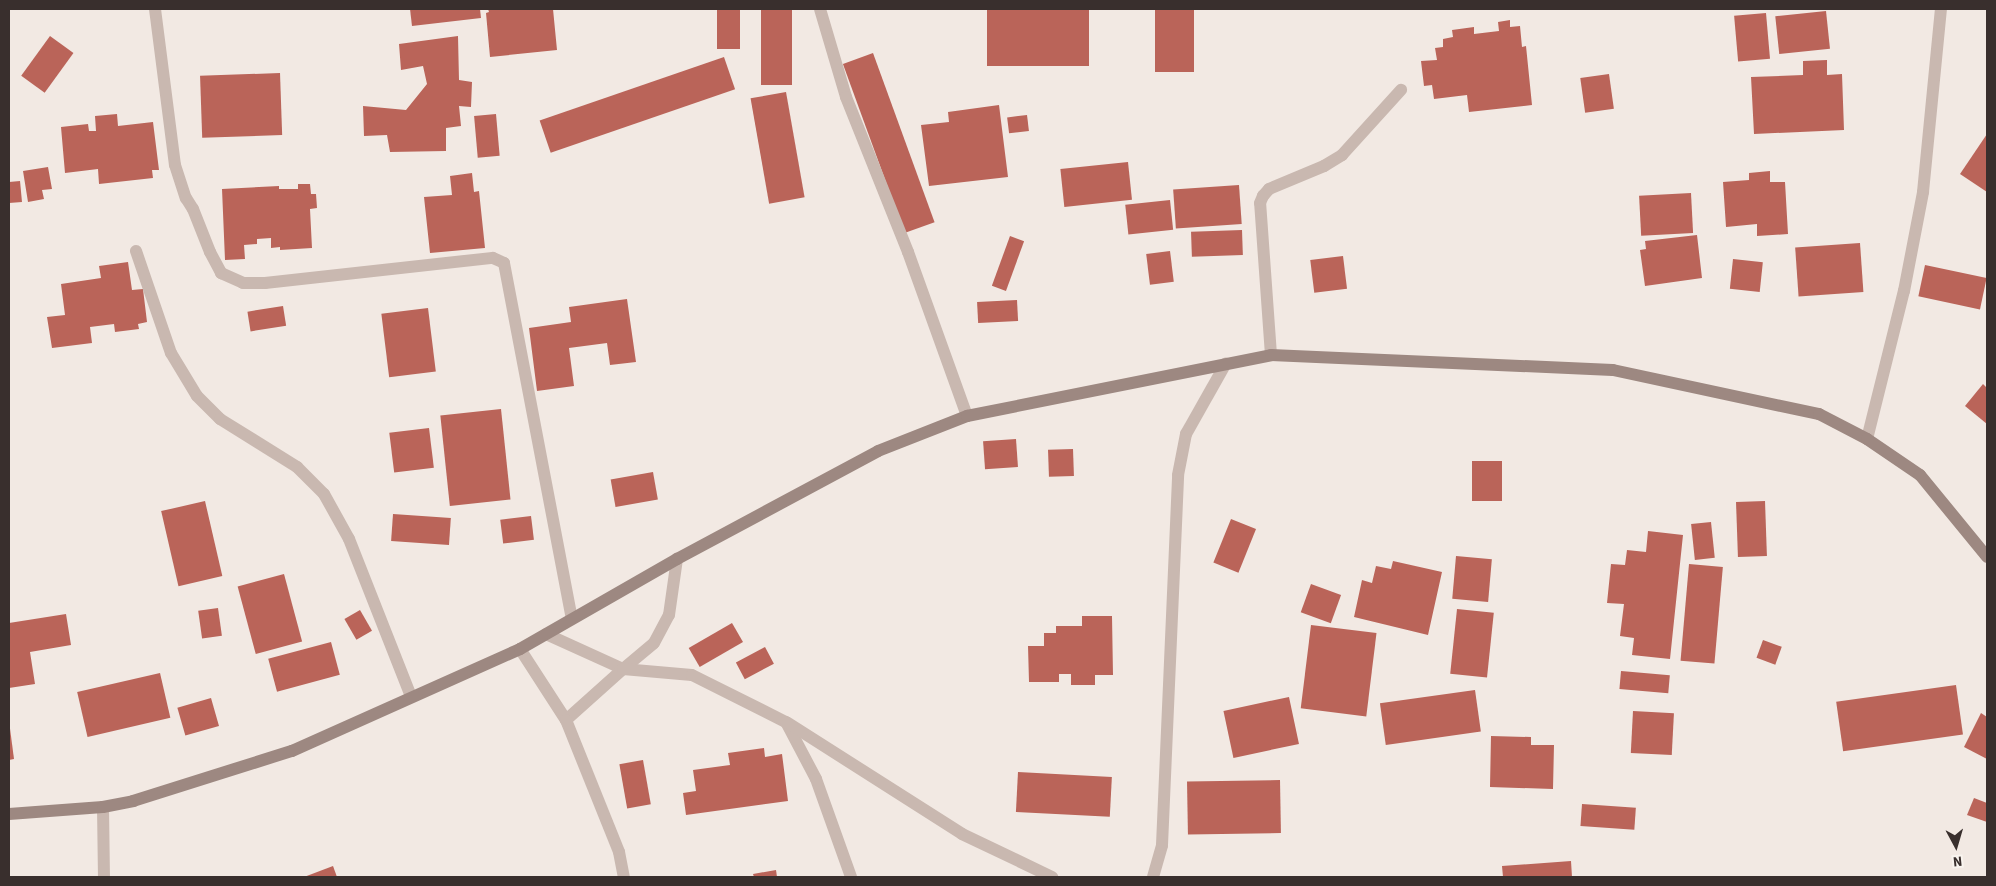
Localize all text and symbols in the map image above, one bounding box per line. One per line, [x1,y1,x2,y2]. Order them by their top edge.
north arrow [1931,821,1981,871]
text: N [1952,850,1963,871]

